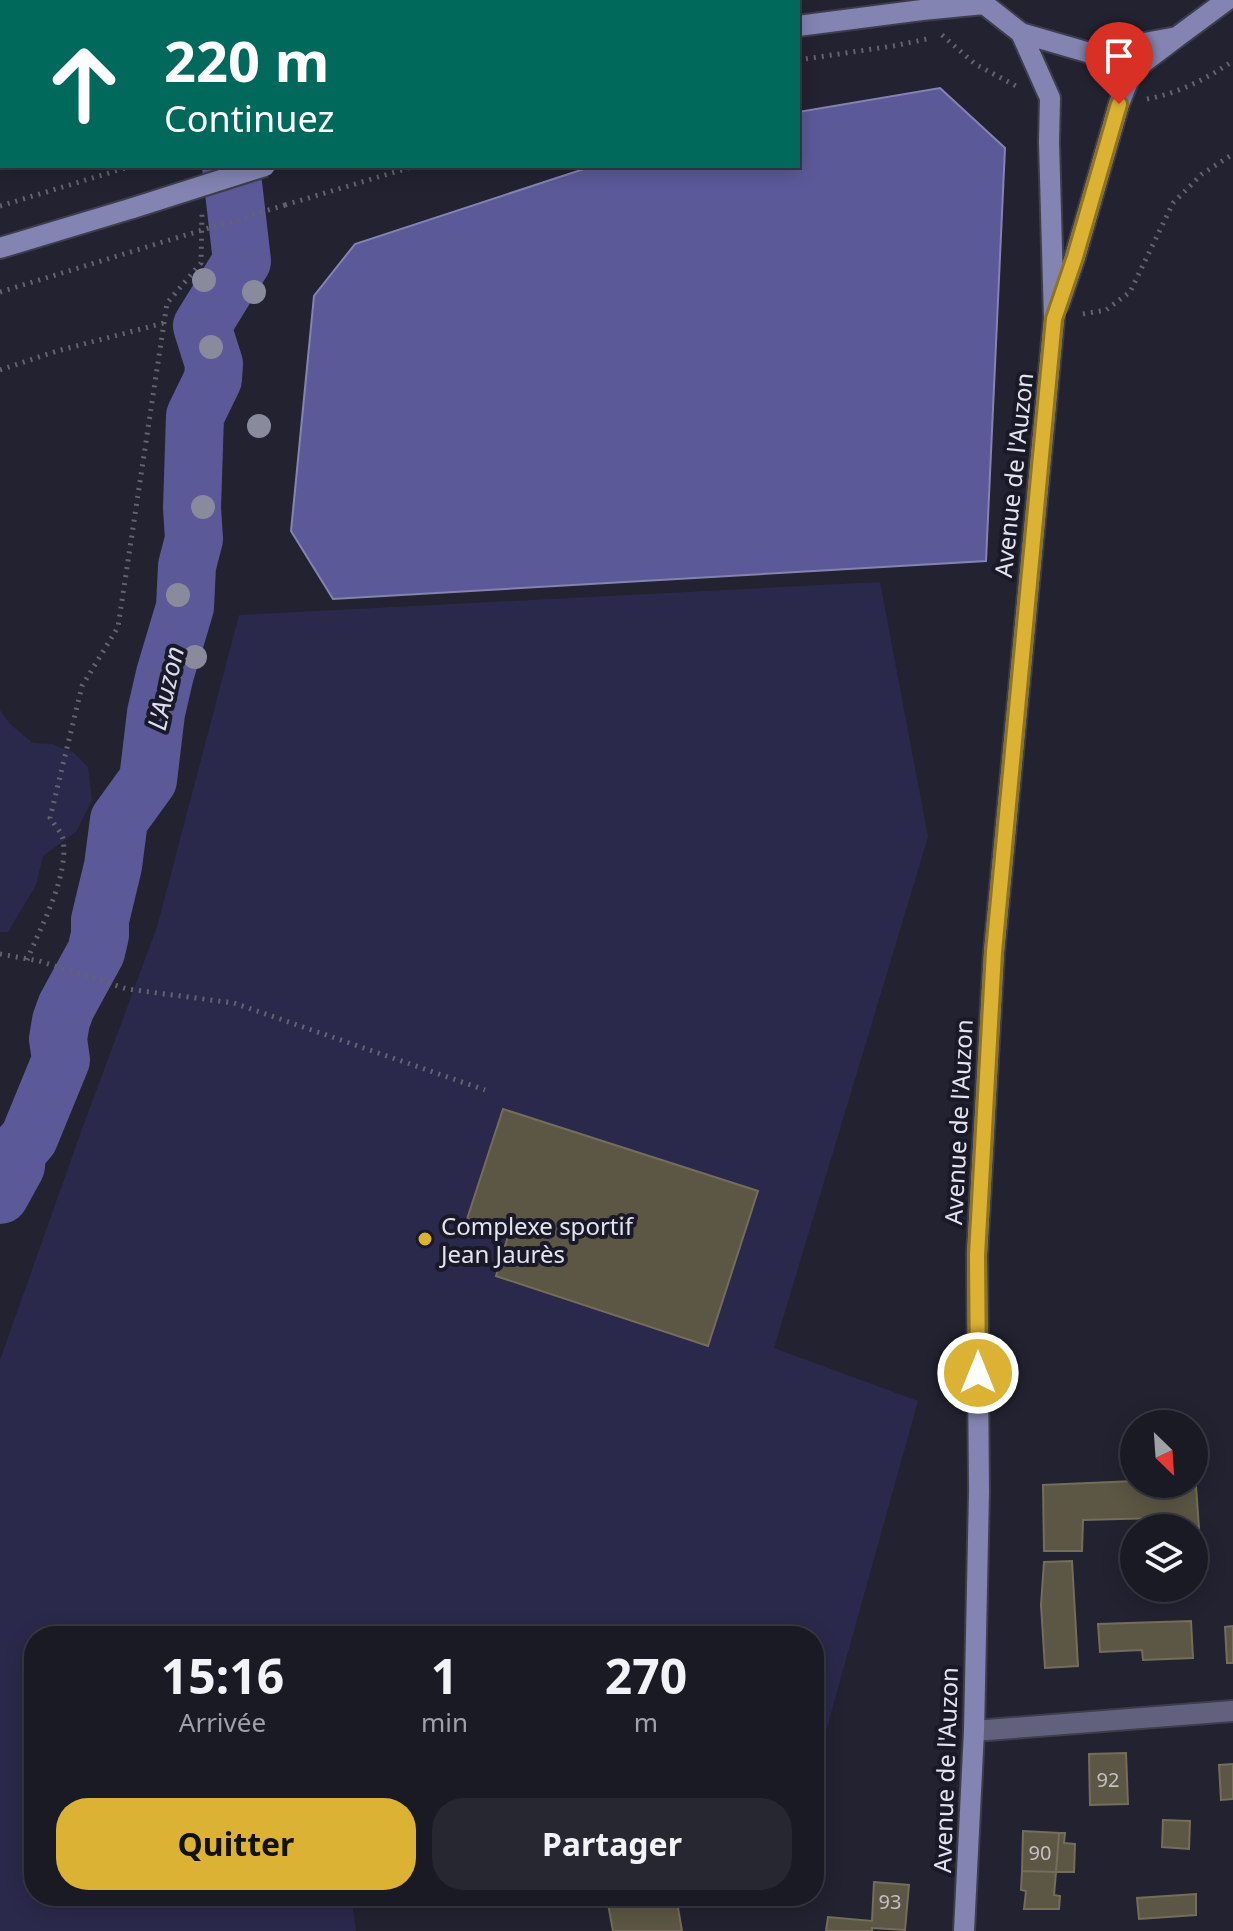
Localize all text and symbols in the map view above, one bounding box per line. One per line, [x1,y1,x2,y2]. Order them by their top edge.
text: 220 m [164,22,329,98]
pin [1085,22,1153,104]
icon: ahead [32,32,136,136]
icon: arrive [1097,34,1141,78]
text: Continuez [164,94,334,143]
street label: Avenue de l'Auzon [986,371,1040,579]
water label: L'Auzon [138,642,192,734]
street label: Avenue de l'Auzon [936,1018,980,1226]
place label: Complexe sportif Jean Jaurès [439,1209,635,1270]
marker: Complexe sportif Jean Jaurès [416,1230,434,1248]
position arrow [936,1331,1020,1415]
north arrow [1120,1410,1208,1498]
map controls [1120,1410,1208,1602]
button: layers [1120,1514,1208,1602]
text: 15:16 [161,1643,284,1708]
text: 1 [431,1643,458,1708]
text: 270 [605,1643,687,1708]
street label: Avenue de l'Auzon [925,1667,965,1873]
text: Arrivée [179,1704,266,1740]
text: min [421,1704,468,1740]
text: m [634,1704,658,1740]
house number: 92 [1097,1766,1119,1793]
button: Quitter [56,1798,416,1890]
button: Partager [432,1798,792,1890]
house number: 90 [1029,1839,1051,1866]
house number: 93 [879,1888,901,1915]

